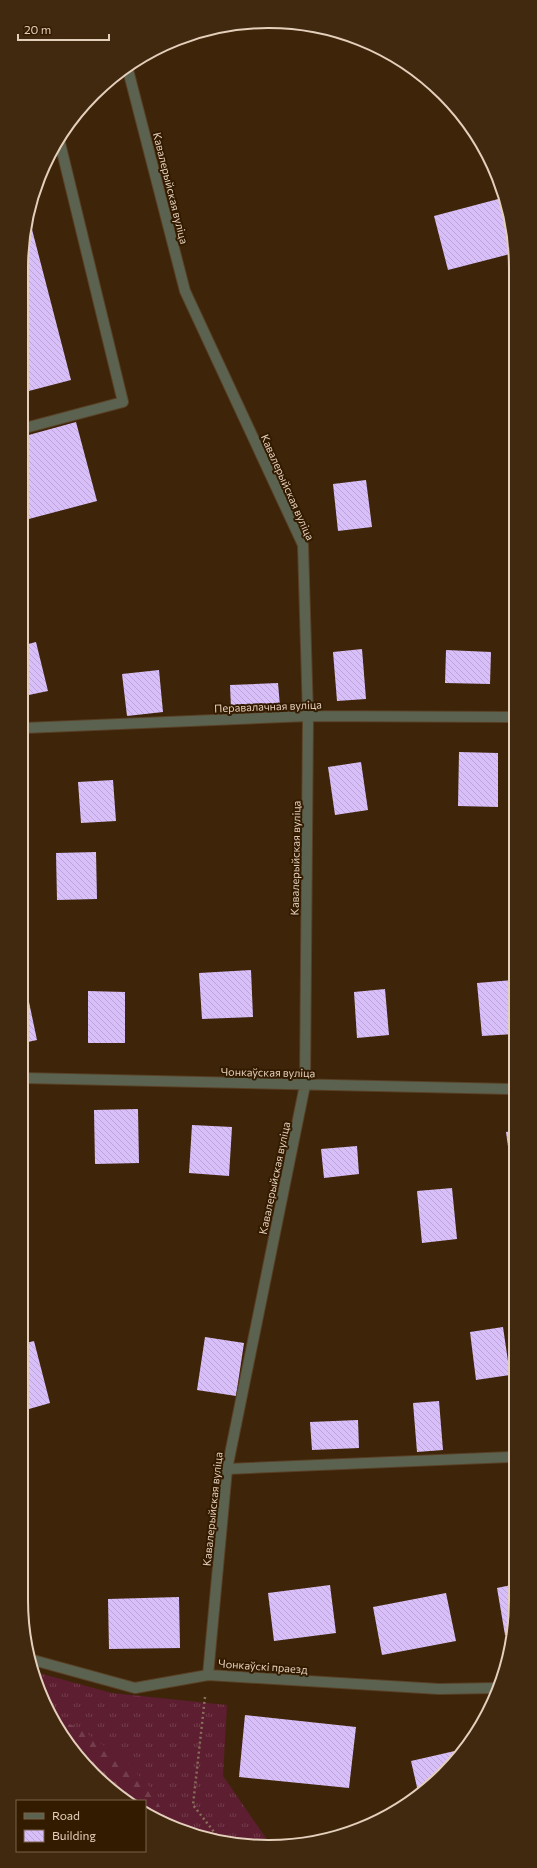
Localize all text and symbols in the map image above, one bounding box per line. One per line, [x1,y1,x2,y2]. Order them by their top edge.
scale bar [18,16,109,42]
text: 20 m [24,22,51,36]
street label: Кавалерыйская вуліца [151,131,191,245]
street label: Кавалерыйская вуліца [259,432,317,542]
street label: Перавалачная вуліца [214,698,322,714]
street label: Кавалерыйская вуліца [287,800,303,916]
street label: Чонкаўская вуліца [221,1065,315,1079]
street label: Кавалерыйская вуліца [256,1120,292,1236]
street label: Кавалерыйская вуліца [200,1451,224,1567]
street label: Чонкаўскі праезд [218,1656,309,1676]
legend [16,1800,146,1852]
text: Road [52,1808,80,1822]
text: Building [52,1828,96,1842]

